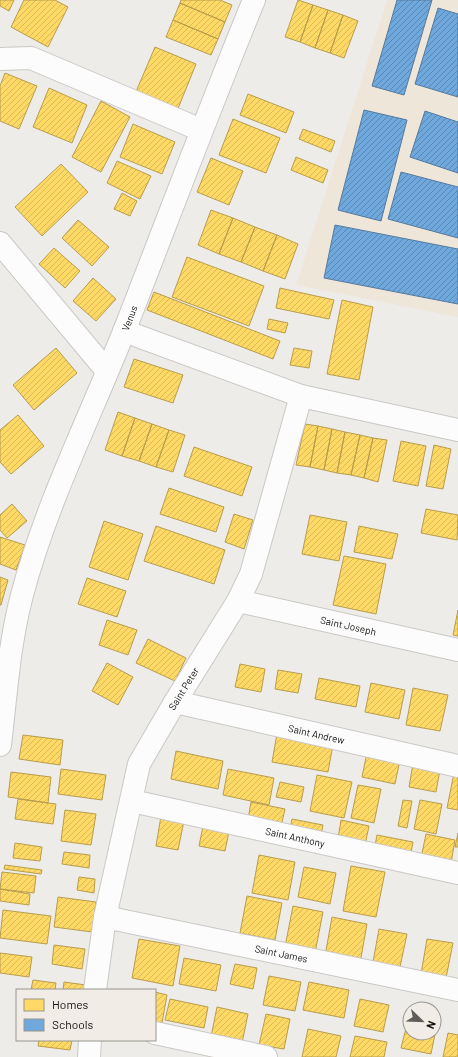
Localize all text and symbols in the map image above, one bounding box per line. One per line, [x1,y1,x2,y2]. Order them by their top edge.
street label: Venus [119,303,140,332]
street label: Saint Joseph [319,614,377,638]
street label: Saint Peter [166,665,201,712]
street label: Saint Andrew [287,722,346,746]
street label: Saint Anthony [264,825,326,849]
street label: Saint James [254,942,309,965]
legend [16,989,156,1041]
text: Homes [52,997,89,1011]
north arrow [402,1001,442,1041]
text: Schools [52,1017,93,1031]
text: N [424,1019,439,1031]

